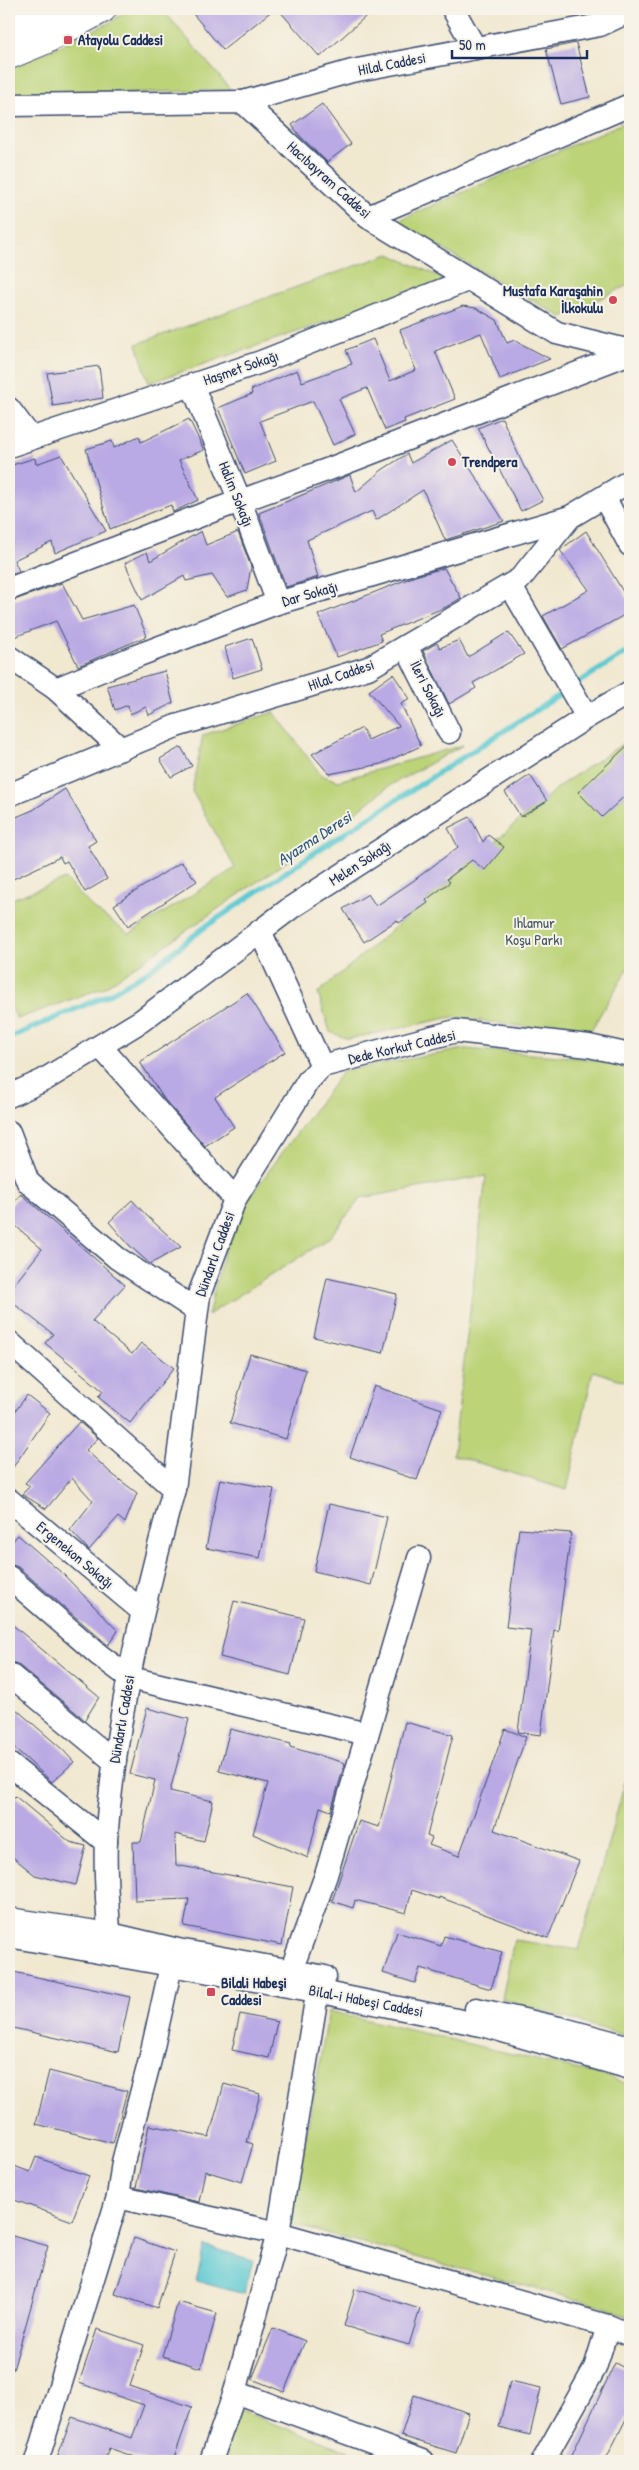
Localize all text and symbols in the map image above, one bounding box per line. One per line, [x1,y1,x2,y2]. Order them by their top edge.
scale bar [452,28,586,60]
place label: Atayolu Caddesi [78,29,163,51]
marker: Atayolu Caddesi [62,34,74,46]
text: 50 m [459,34,486,55]
street label: Hilal Caddesi [356,47,428,80]
street label: Hacıbayram Caddesi [283,136,376,223]
place label: Mustafa Karaşahin İlkokulu [503,280,604,318]
marker: Mustafa Karaşahin İlkokulu [607,294,619,306]
street label: Haşmet Sokağı [200,345,281,390]
place label: Trendpera [461,451,518,473]
marker: Trendpera [446,456,458,468]
street label: Halim Sokağı [214,458,259,530]
street label: Dar Sokağı [279,576,340,612]
street label: Hilal Caddesi [305,653,377,696]
street label: İleri Sokağı [405,657,452,721]
water label: Ayazma Deresi [272,805,357,870]
street label: Melen Sokağı [325,835,395,890]
park label: Ihlamur Koşu Parkı [505,912,563,950]
street label: Dede Korkut Caddesi [346,1024,458,1069]
street label: Dündarlı Caddesi [189,1208,240,1299]
street label: Ergenekon Sokağı [32,1516,119,1593]
street label: Dündarlı Caddesi [103,1673,140,1765]
place label: Bilali Habeşi Caddesi [221,1972,287,2010]
street label: Bilal-i Habeşi Caddesi [307,1979,425,2022]
marker: Bilali Habeşi Caddesi [205,1986,217,1998]

